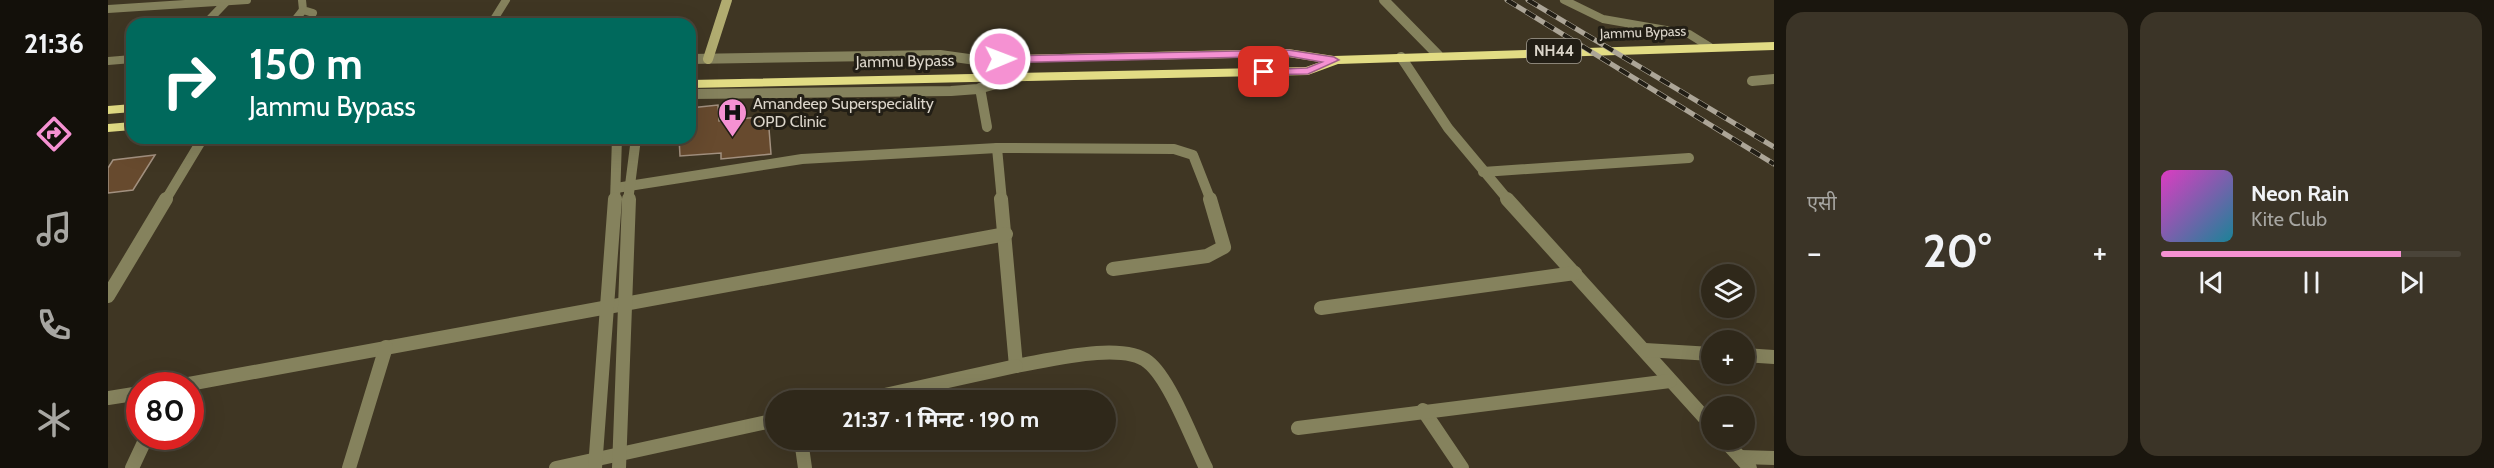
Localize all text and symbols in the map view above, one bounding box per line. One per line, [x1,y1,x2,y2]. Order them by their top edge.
street label: Jammu Bypass [1598,21,1687,43]
text: 21:36 [24,27,84,60]
position arrow [968,27,1032,91]
text: 150 m [249,38,363,90]
road number: NH44 [1527,39,1581,63]
icon: right [150,42,228,120]
pin [1238,46,1289,97]
street label: Jammu Bypass [854,51,955,71]
icon: arrive [1247,55,1280,88]
text: Jammu Bypass [249,90,416,123]
place label: Amandeep Superspeciality OPD Clinic [753,94,934,131]
hospital icon: Amandeep Superspeciality OPD Clinic [716,96,748,138]
icon: directions [33,113,75,155]
text: Neon Rain [2251,180,2349,207]
text: एसी [1807,191,1837,215]
text: Kite Club [2251,207,2327,231]
icon: music [33,208,75,250]
text: 20° [1923,224,1991,278]
text: − [1807,232,1822,272]
text: + [2092,232,2107,272]
map controls [1701,264,1755,450]
button: layers [1701,264,1755,318]
icon: previous [2195,266,2228,299]
icon: pause [2295,266,2328,299]
icon: next [2395,266,2428,299]
icon: phone [33,304,75,346]
button: + [1701,330,1755,384]
speed limit sign: 80 [126,372,204,450]
button: − [1701,396,1755,450]
icon: climate [33,399,75,441]
text: 21:37 · 1 मिनट · 190 m [842,406,1039,433]

